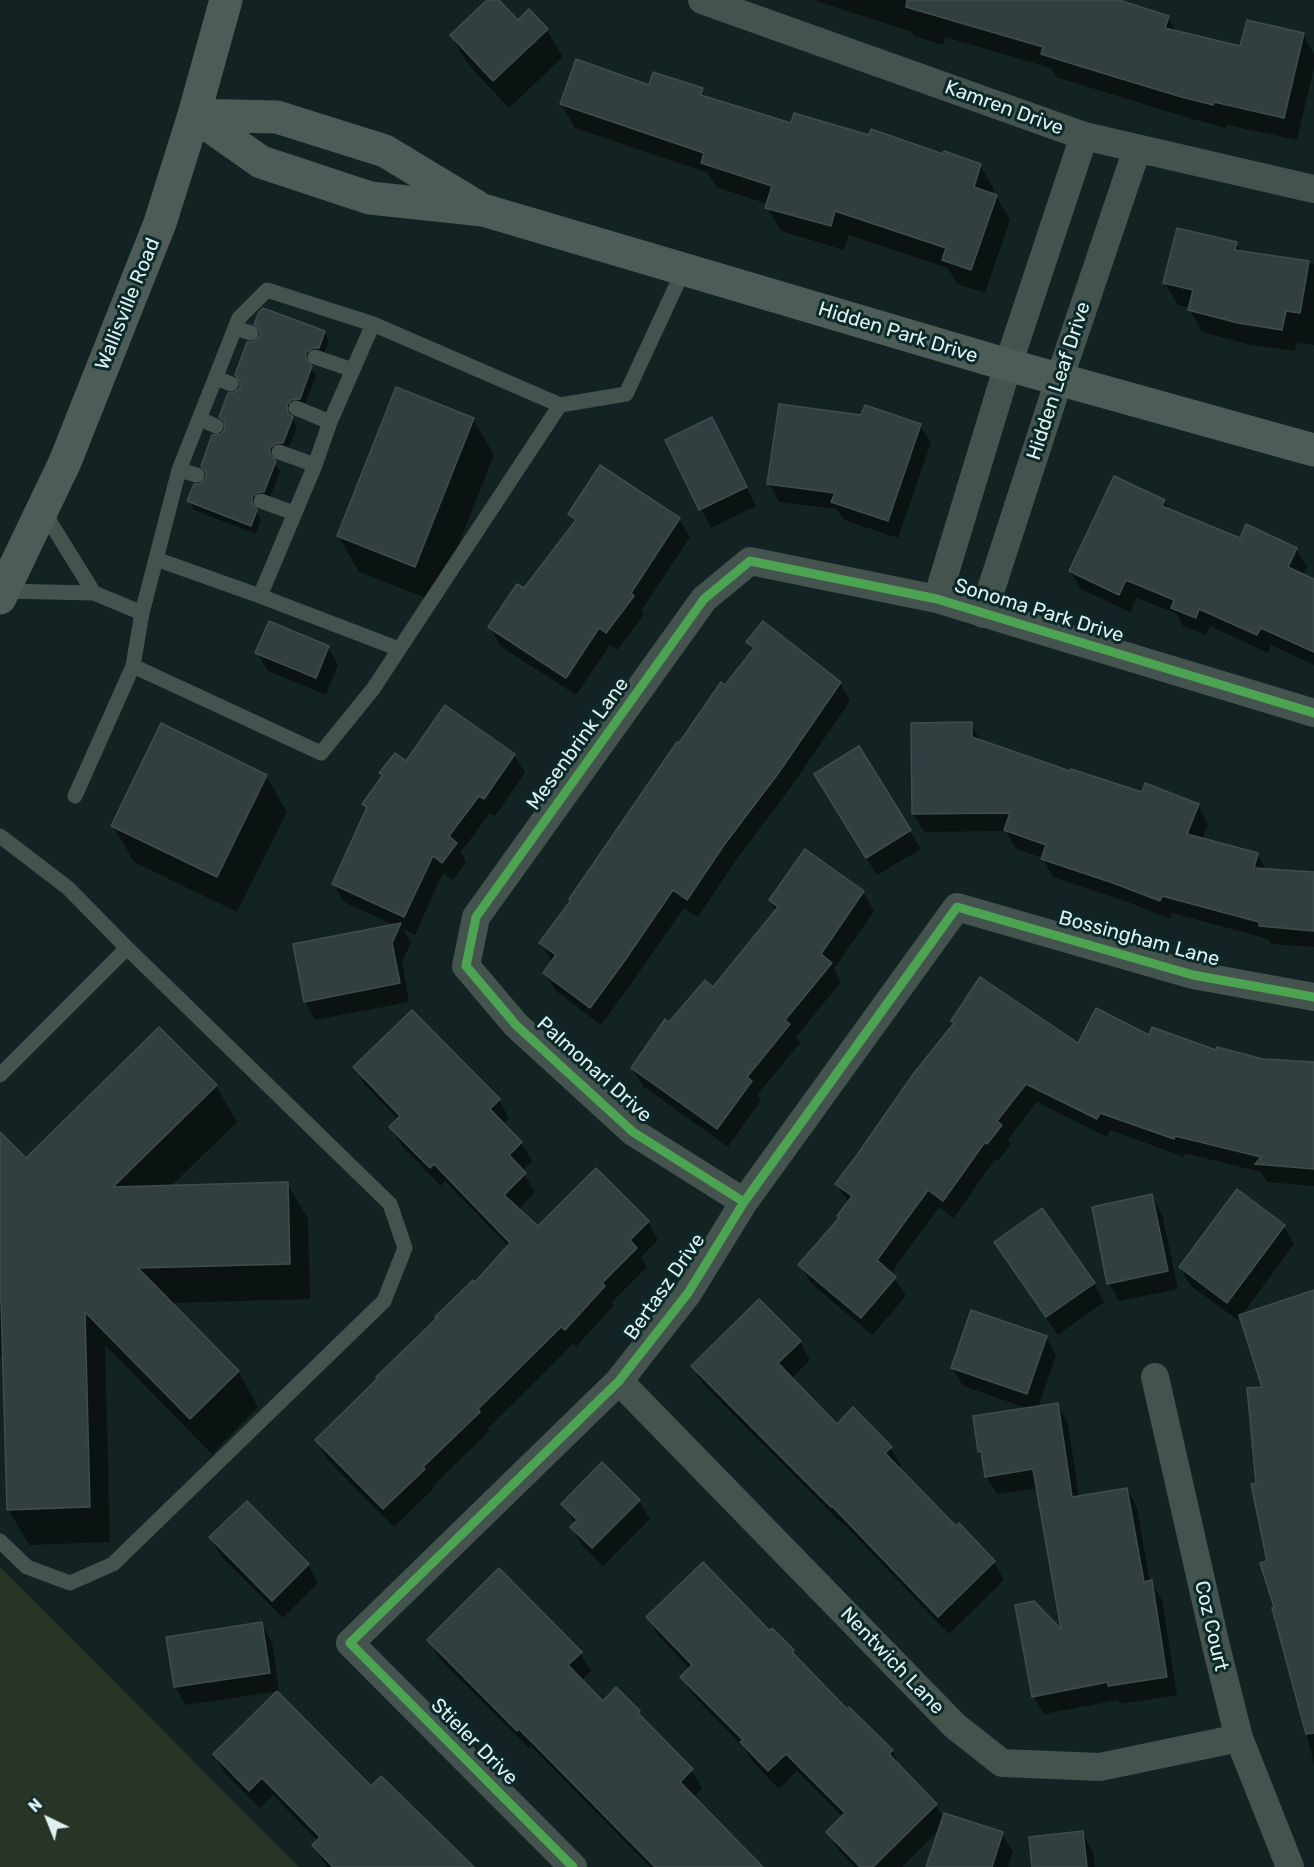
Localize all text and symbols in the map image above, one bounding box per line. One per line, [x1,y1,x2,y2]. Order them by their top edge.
street label: Kamren Drive [941,75,1067,141]
street label: Wallisville Road [91,235,165,373]
street label: Hidden Park Drive [815,297,981,369]
street label: Hidden Leaf Drive [1022,299,1096,463]
street label: Sonoma Park Drive [951,574,1127,648]
street label: Mesenbrink Lane [522,673,634,815]
street label: Bossingham Lane [1056,906,1222,972]
street label: Palmonari Drive [532,1012,656,1128]
street label: Bertasz Drive [619,1229,711,1345]
street label: Coz Court [1189,1578,1233,1674]
street label: Nentwich Lane [835,1602,949,1720]
street label: Stieler Drive [426,1694,522,1790]
north arrow [18,1789,78,1849]
text: N [25,1795,46,1816]

